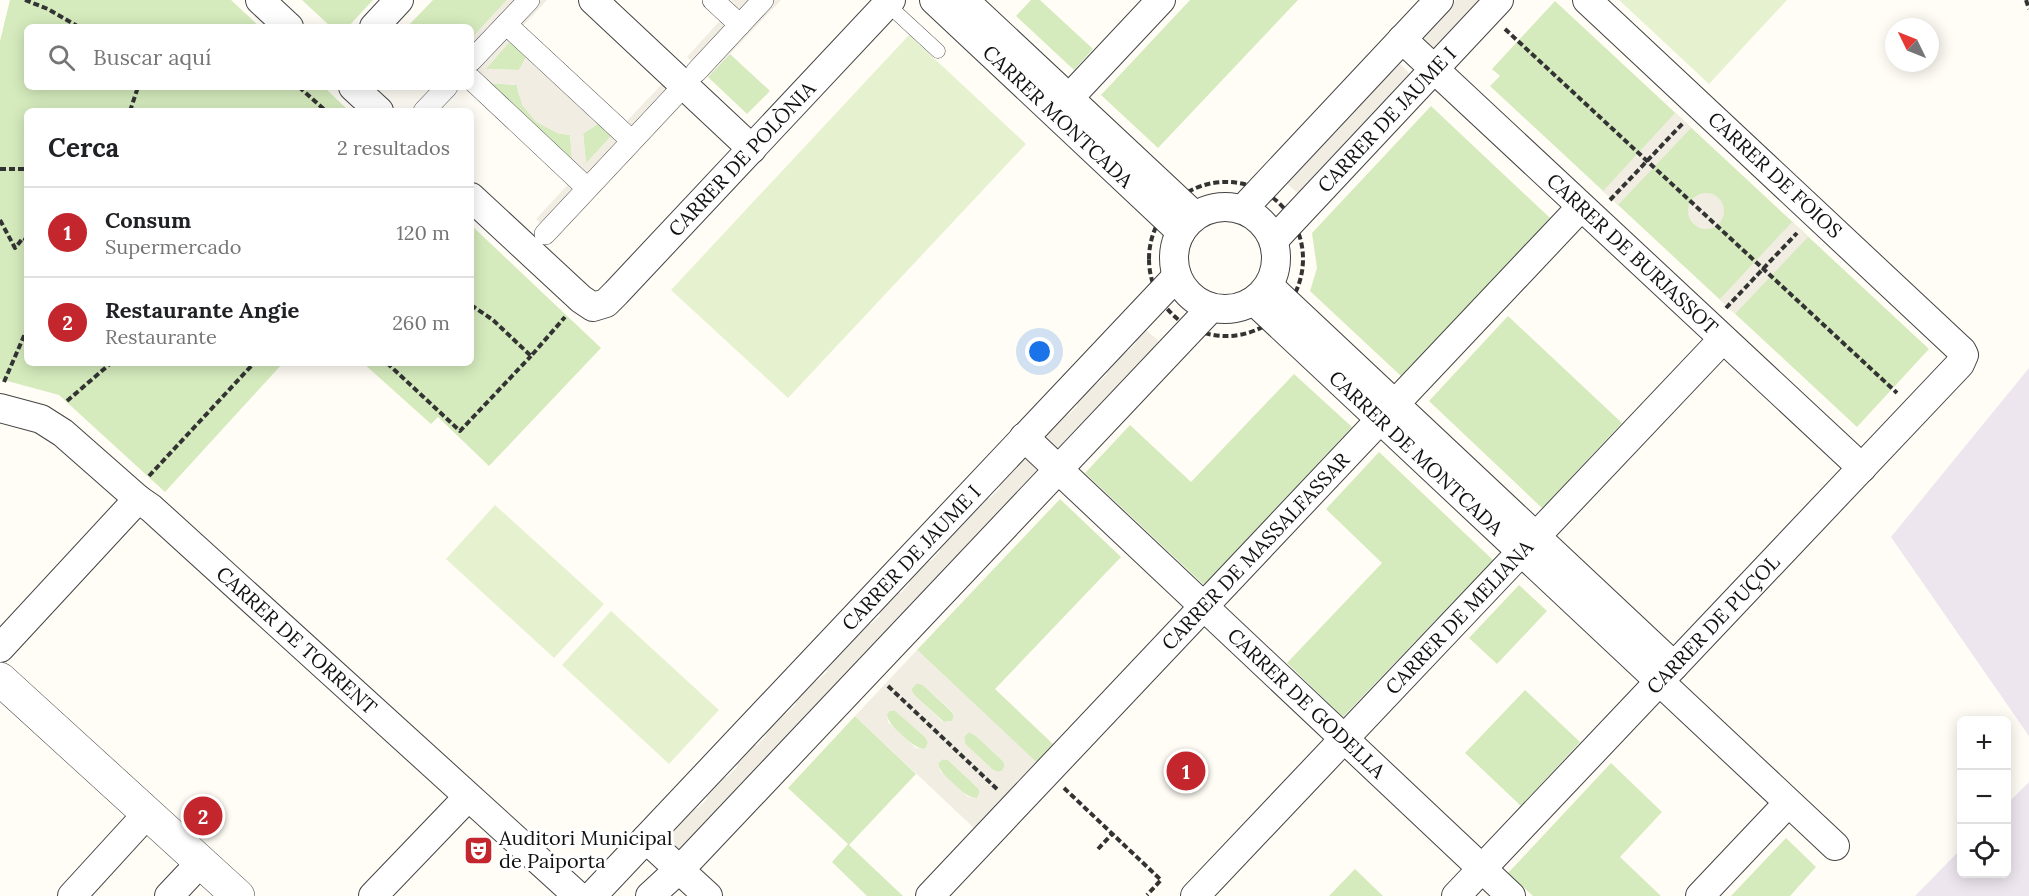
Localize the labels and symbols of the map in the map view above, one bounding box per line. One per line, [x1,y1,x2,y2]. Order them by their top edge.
north arrow [1885,18,1939,72]
street label: CARRER MONTCADA [978,39,1139,193]
street label: CARRER DE JAUME I [1312,41,1461,198]
street label: CARRER DE POLÒNIA [663,76,820,241]
street label: CARRER DE FOIOS [1703,106,1848,243]
street label: CARRER DE BURJASSOT [1542,168,1724,340]
your location [1025,337,1054,366]
street label: CARRER DE MONTCADA [1324,365,1509,540]
street label: CARRER DE MASSALFASSAR [1156,447,1355,655]
street label: CARRER DE JAUME I [836,479,985,635]
street label: CARRER DE MELIANA [1380,534,1538,699]
street label: CARRER DE PUÇOL [1641,549,1785,699]
street label: CARRER DE TORRENT [211,561,383,719]
street label: CARRER DE GODELLA [1222,622,1391,784]
pin: 1 [1166,748,1206,794]
pin: 2 [184,794,222,838]
place label: Auditori Municipal de Paiporta [498,825,672,873]
theatre icon: Auditori Municipal de Paiporta [462,834,494,866]

